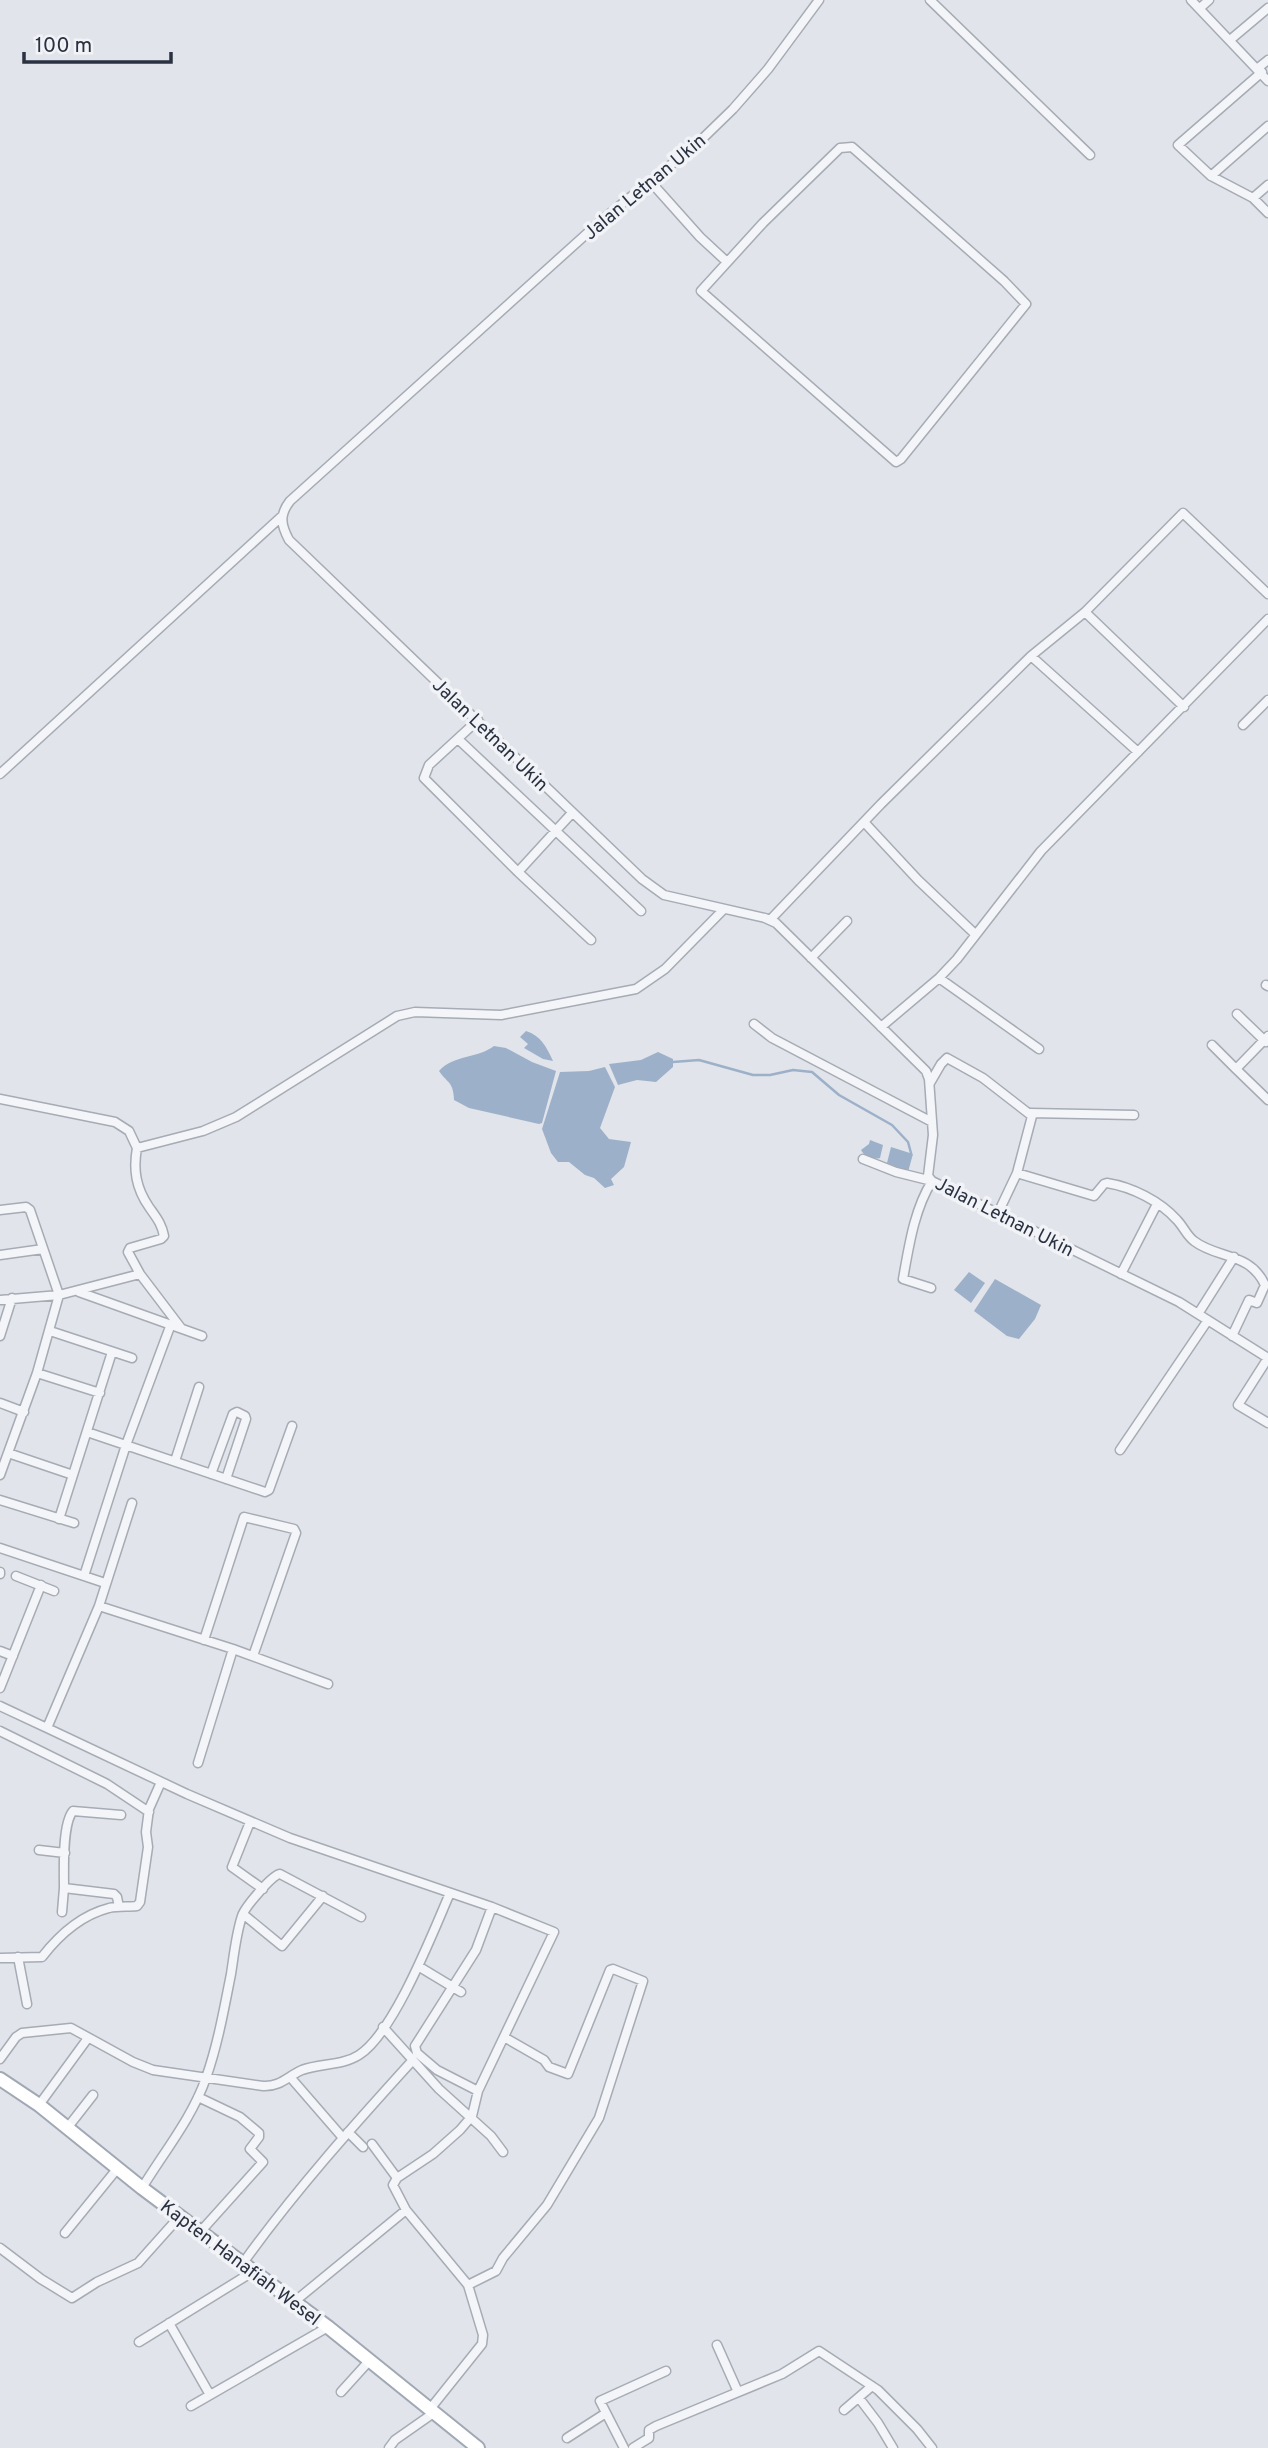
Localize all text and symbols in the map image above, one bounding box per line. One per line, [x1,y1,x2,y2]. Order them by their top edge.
scale bar [24,21,172,65]
text: 100 m [35,33,92,60]
street label: Jalan Letnan Ukin [579,129,711,246]
street label: Jalan Letnan Ukin [426,674,553,797]
street label: Jalan Letnan Ukin [931,1172,1078,1263]
street label: Kapten Hanafiah Wesel [155,2195,325,2332]

